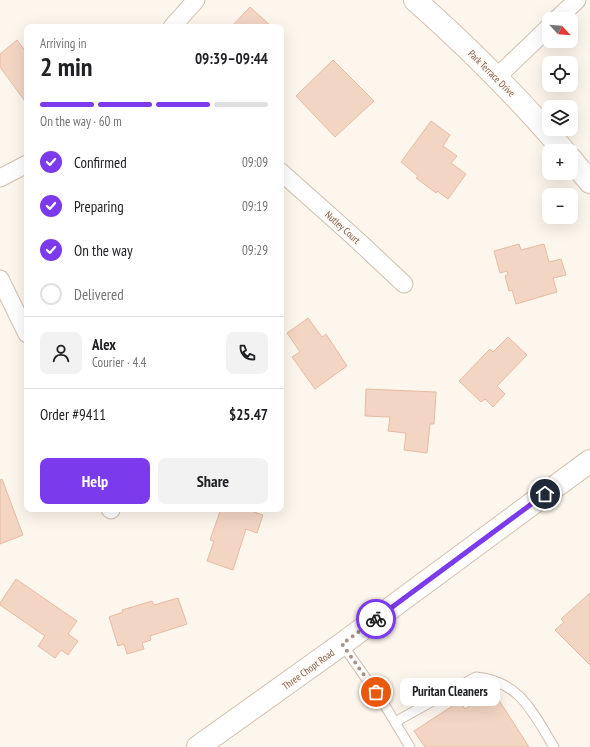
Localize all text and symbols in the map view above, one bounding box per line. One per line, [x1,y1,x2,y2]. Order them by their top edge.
north arrow [542,12,578,48]
map controls [542,12,578,224]
text: Arriving in [40,35,87,52]
street label: Park Terrace Drive [465,47,518,100]
text: 09:39–09:44 [195,49,268,68]
text: 2 min [40,50,93,83]
button: locate [542,56,578,92]
button: layers [542,100,578,136]
text: On the way · 60 m [40,113,122,130]
button: + [542,144,578,180]
icon: check [40,151,62,173]
text: Confirmed [74,153,127,172]
text: 09:09 [242,154,268,171]
button: − [542,188,578,224]
icon: check [40,195,62,217]
text: Preparing [74,197,124,216]
text: 09:19 [242,198,268,215]
street label: Nutley Court [322,208,363,247]
icon: check [40,239,62,261]
text: On the way [74,241,133,260]
text: 09:29 [242,242,268,259]
text: Delivered [74,285,124,304]
button: person [40,332,82,374]
button: phone [226,332,268,374]
text: Alex [92,335,116,354]
text: Courier · 4.4 [92,354,146,371]
text: Order #9411 [40,405,106,424]
text: $25.47 [229,405,268,424]
button: Help [40,458,150,504]
button: Share [158,458,268,504]
pin [528,477,562,511]
icon: home [534,483,556,505]
courier [356,599,396,639]
icon: bike [365,608,387,630]
street label: Three Chopt Road [280,646,337,693]
pin [359,675,393,709]
callout: Puritan Cleaners [400,678,500,706]
icon: bag [365,681,387,703]
text: Puritan Cleaners [412,683,488,700]

